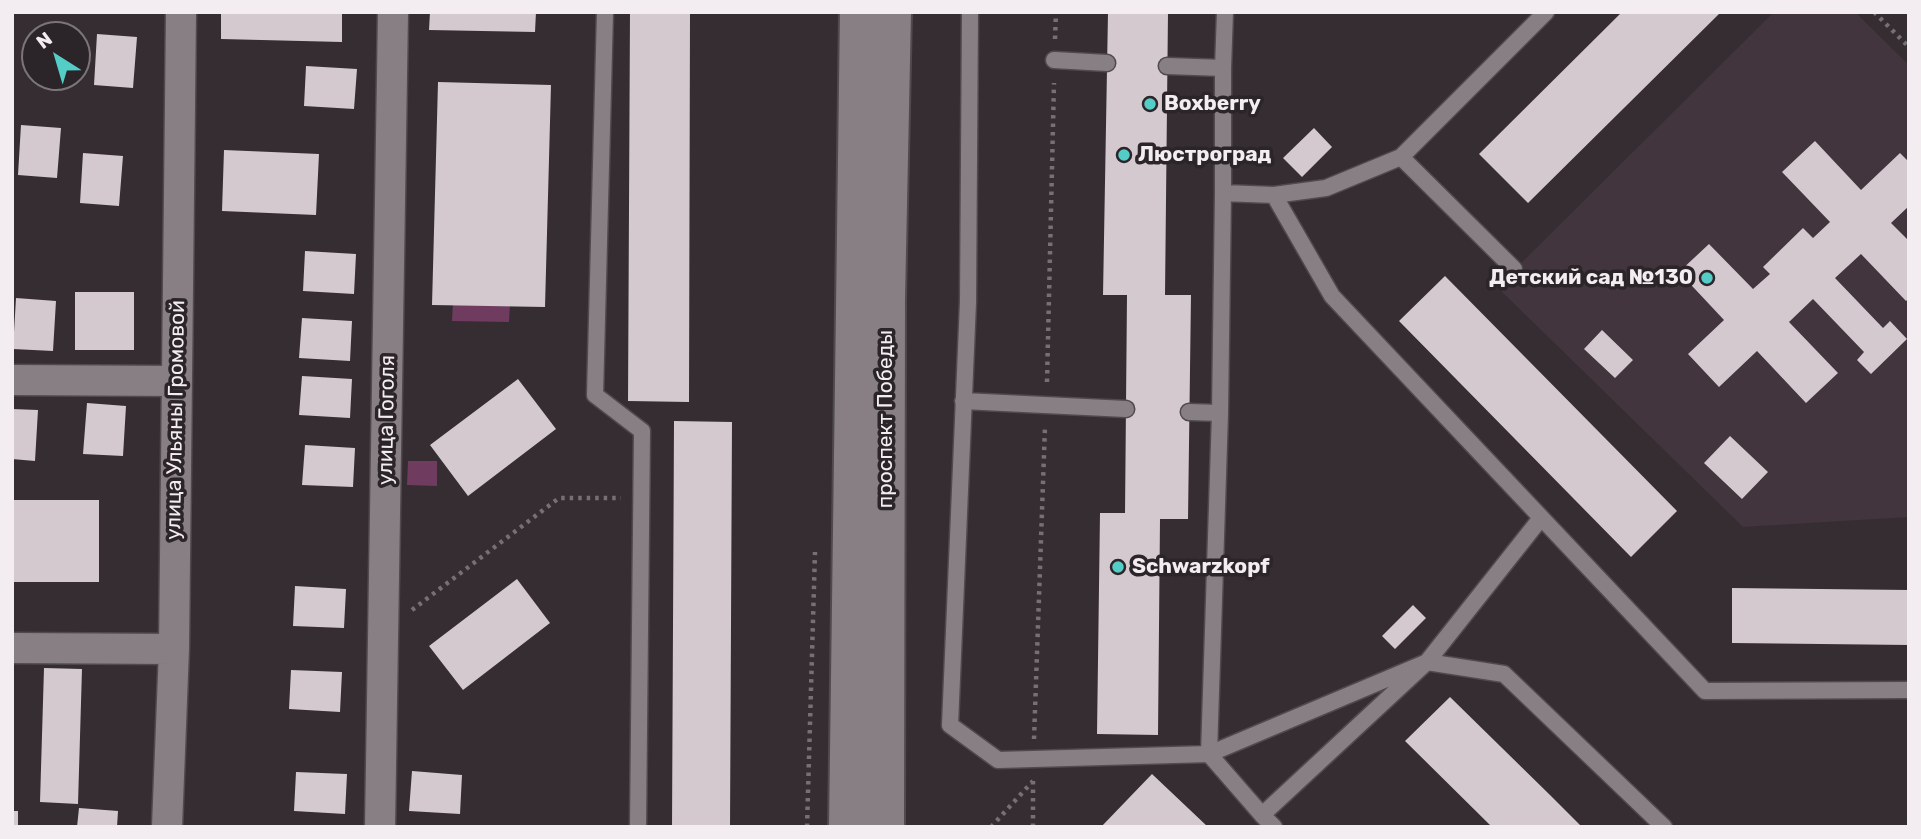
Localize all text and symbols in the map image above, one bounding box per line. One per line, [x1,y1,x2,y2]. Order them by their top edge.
north arrow [21,21,91,91]
text: N [32,27,57,54]
place label: Boxberry [1164,91,1261,117]
marker: Boxberry [1142,96,1158,112]
place label: Люстроград [1138,142,1271,168]
marker: Люстроград [1116,147,1132,163]
place label: Детский сад №130 [1489,265,1693,291]
marker: Детский сад №130 [1699,270,1715,286]
street label: улица Ульяны Громовой [161,300,191,540]
street label: проспект Победы [873,330,899,508]
street label: улица Гоголя [373,355,401,485]
place label: Schwarzkopf [1132,554,1270,580]
marker: Schwarzkopf [1110,559,1126,575]

